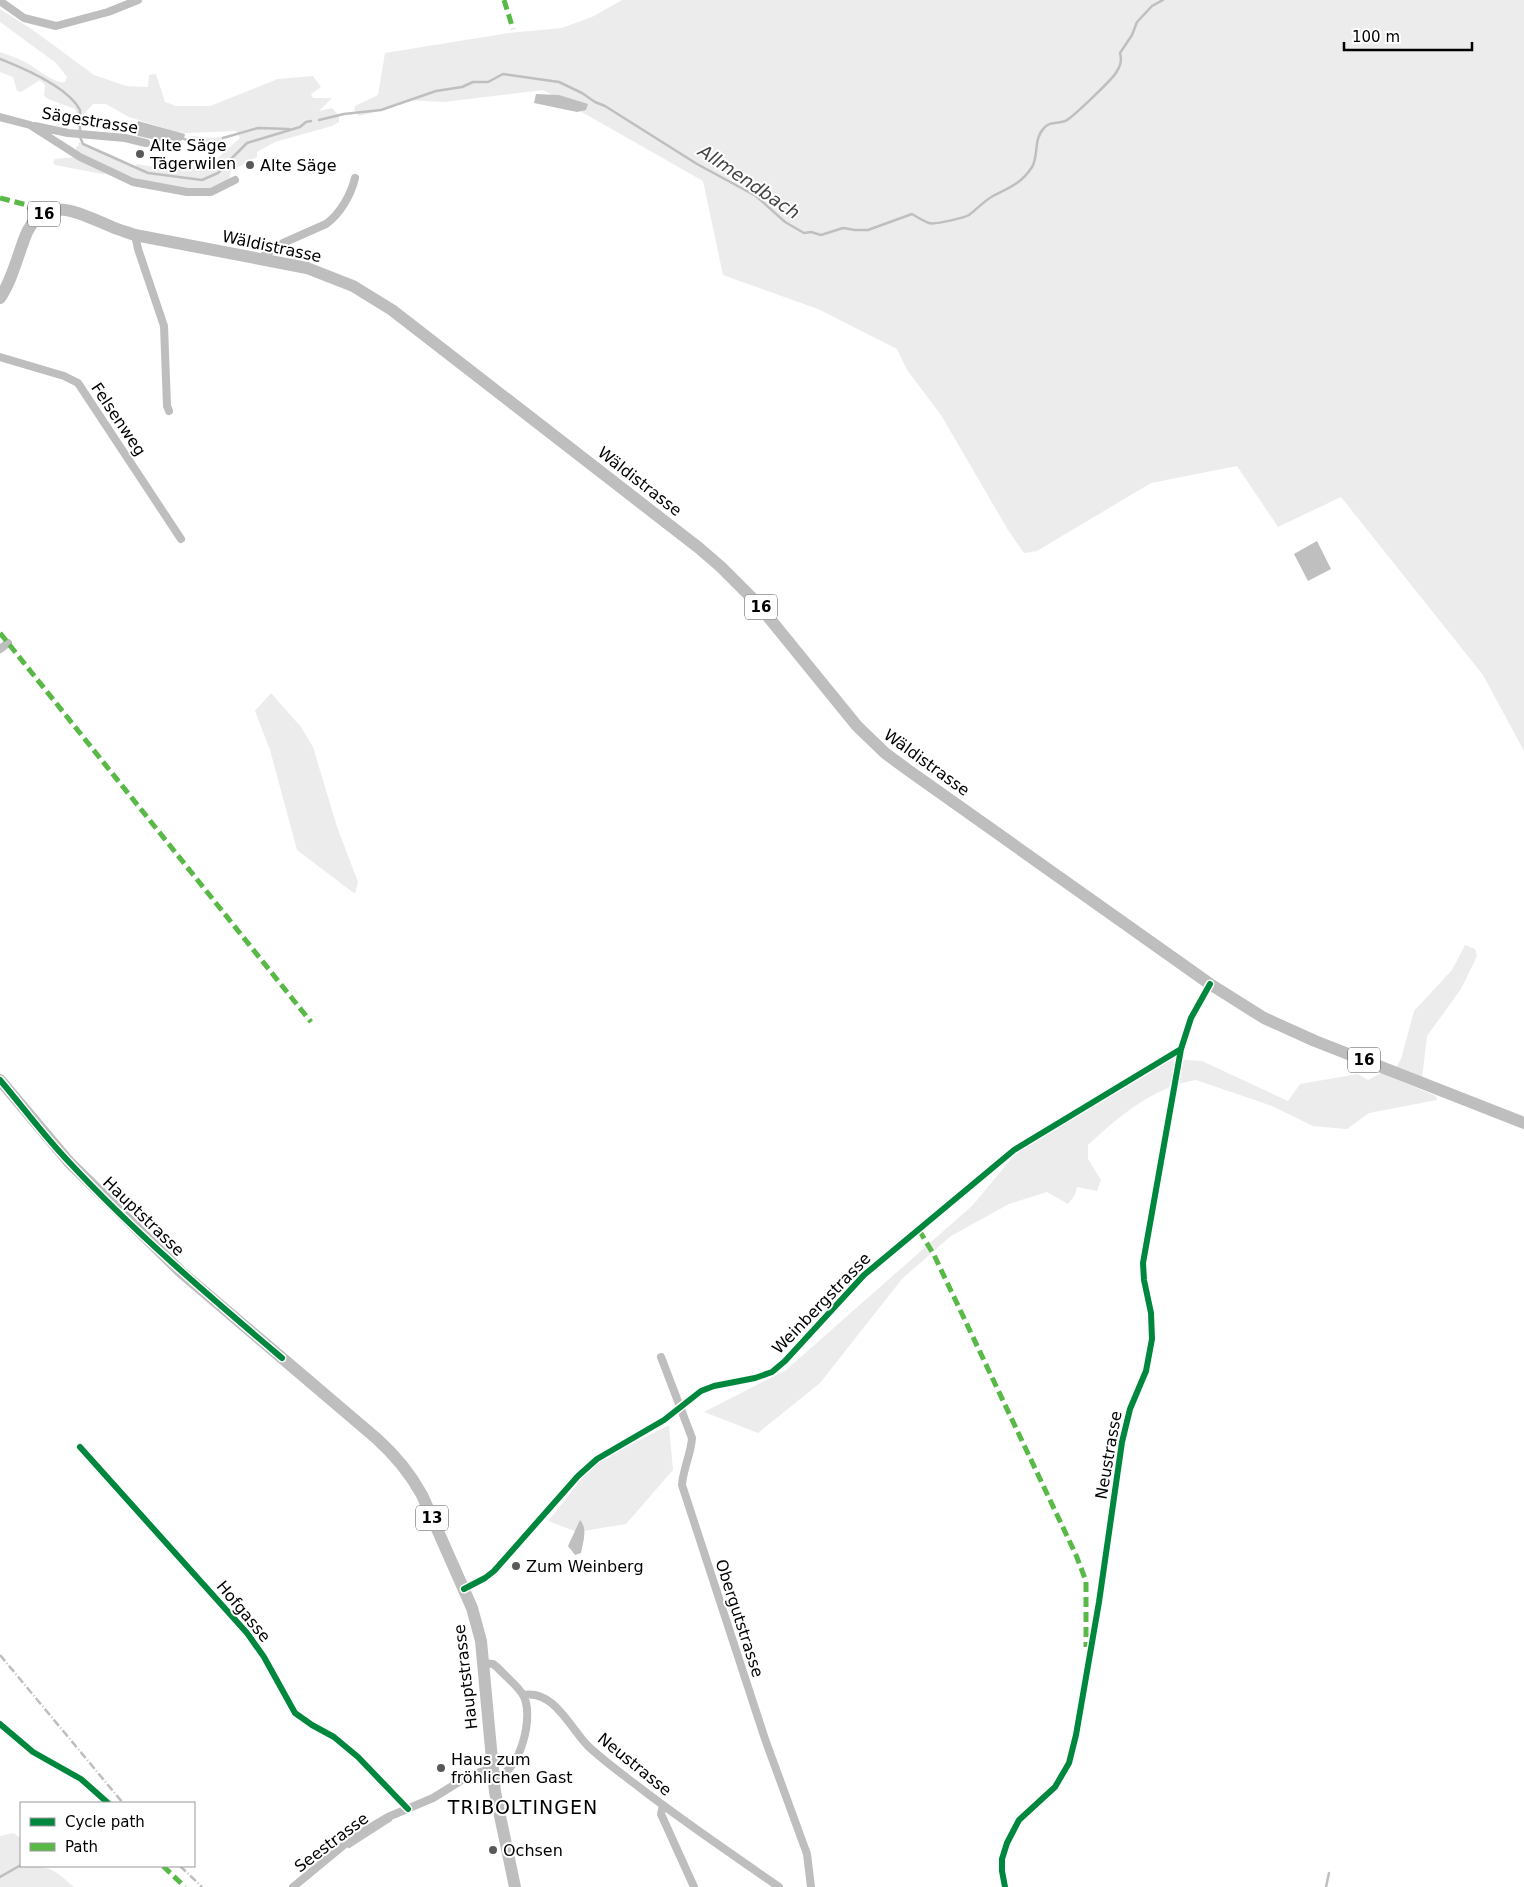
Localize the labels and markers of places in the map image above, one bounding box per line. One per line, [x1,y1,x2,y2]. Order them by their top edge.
place label: Alte Säge Tägerwilen [149,136,236,173]
marker: Alte Säge Tägerwilen [134,148,146,160]
place label: Alte Säge [260,156,337,175]
marker: Alte Säge [244,159,256,171]
place label: Zum Weinberg [526,1557,644,1576]
marker: Zum Weinberg [510,1560,522,1572]
place label: Haus zum fröhlichen Gast [451,1750,573,1787]
marker: Haus zum fröhlichen Gast [435,1762,447,1774]
place label: Ochsen [503,1841,563,1860]
marker: Ochsen [487,1844,499,1856]

